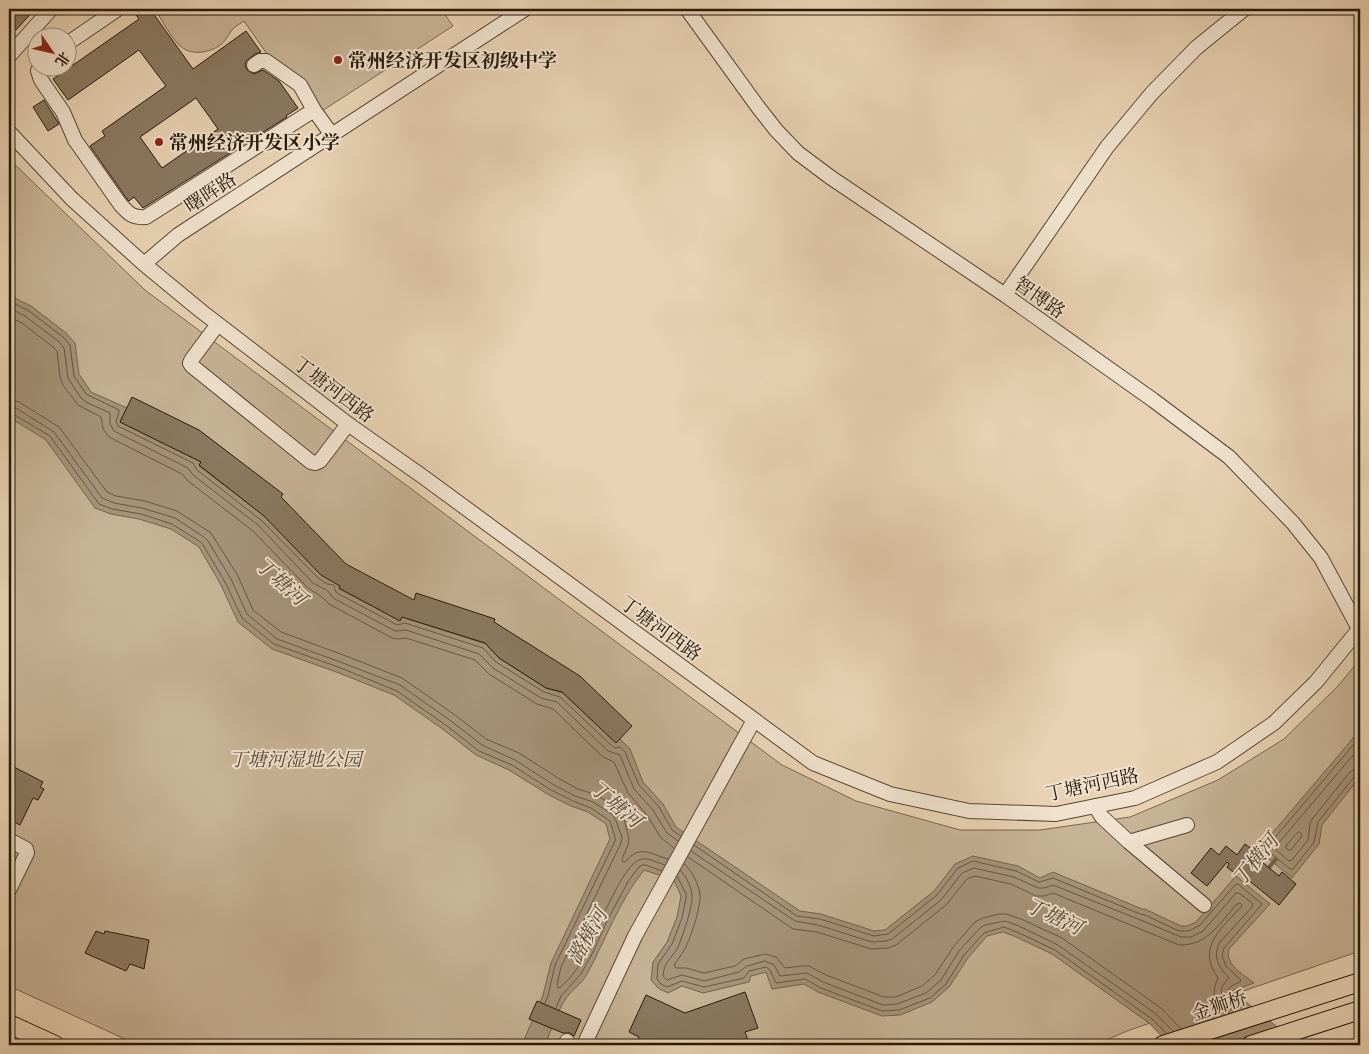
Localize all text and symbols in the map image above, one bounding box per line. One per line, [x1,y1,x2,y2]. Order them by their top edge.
north arrow [28,28,78,78]
text: 北 [51,48,73,70]
place label: 常州经济开发区初级中学 [348,49,557,72]
marker: 常州经济开发区初级中学 [332,54,344,66]
place label: 常州经济开发区小学 [169,131,340,154]
marker: 常州经济开发区小学 [153,136,165,148]
street label: 曙晖路 [180,167,240,218]
street label: 智博路 [1010,272,1070,323]
street label: 丁塘河西路 [289,352,379,427]
water label: 丁塘河 [251,552,314,612]
street label: 丁塘河西路 [616,591,706,666]
park label: 丁塘河湿地公园 [228,748,364,771]
street label: 丁塘河西路 [1043,763,1141,806]
water label: 丁塘河 [585,776,649,834]
water label: 丁横河 [1227,827,1285,891]
water label: 丁塘河 [1022,892,1089,941]
water label: 潞横河 [562,901,613,968]
street label: 金狮桥 [1188,986,1250,1025]

